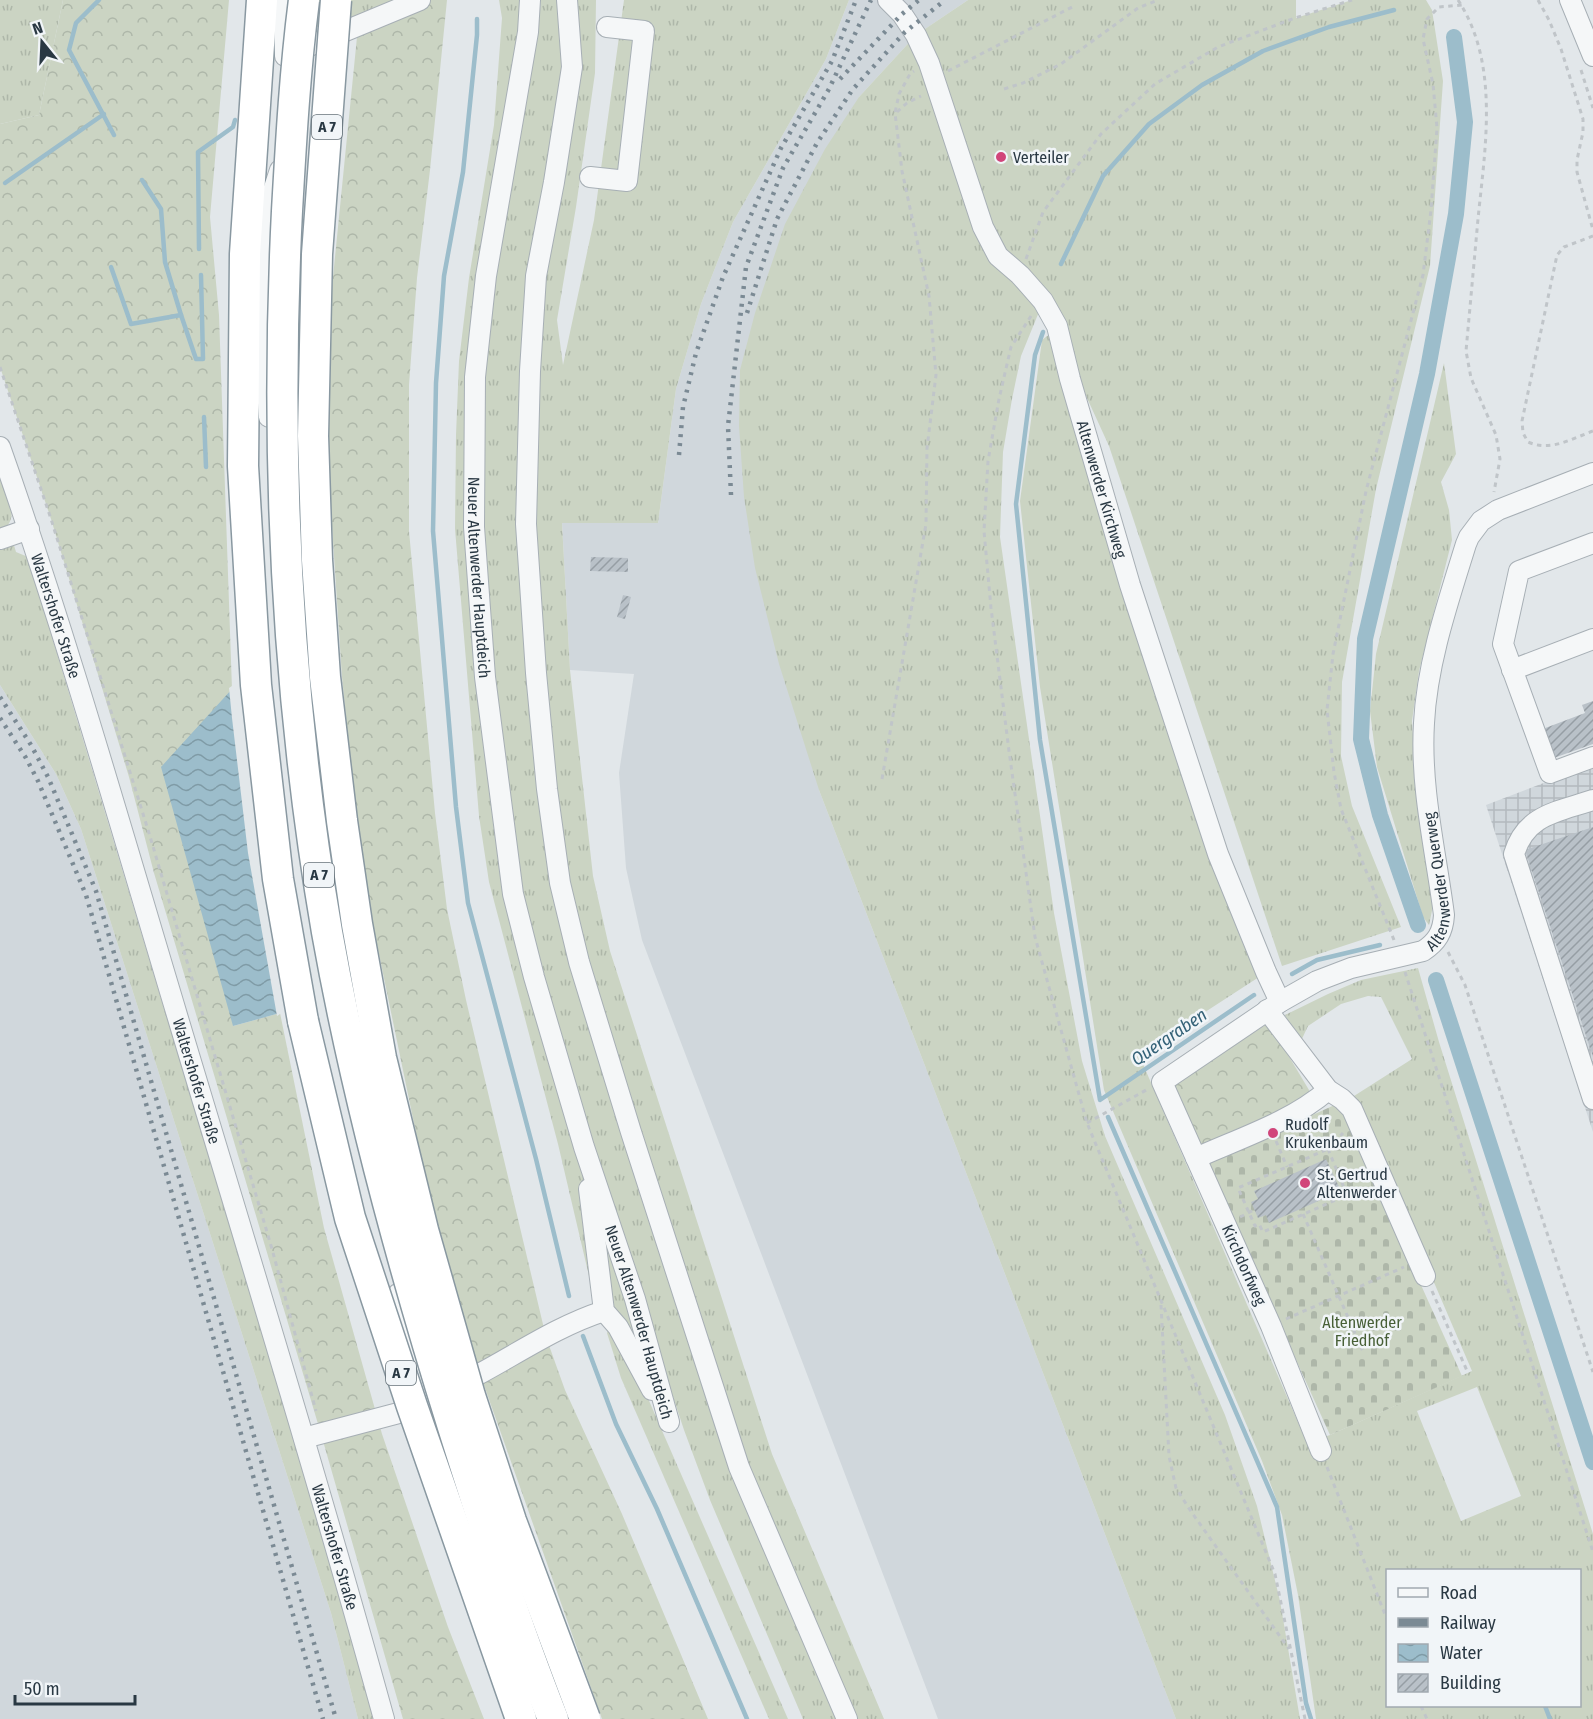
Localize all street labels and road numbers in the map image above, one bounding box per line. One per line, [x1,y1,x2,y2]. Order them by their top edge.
road number: A 7 [312,115,342,139]
street label: Altenwerder Kirchweg [1073,418,1131,561]
street label: Neuer Altenwerder Hauptdeich [464,477,495,679]
street label: Waltershofer Straße [27,551,85,681]
street label: Altenwerder Querweg [1419,811,1454,955]
road number: A 7 [304,863,334,887]
street label: Waltershofer Straße [169,1016,225,1146]
street label: Neuer Altenwerder Hauptdeich [601,1222,677,1421]
street label: Kirchdorfweg [1218,1222,1270,1309]
road number: A 7 [386,1361,416,1385]
street label: Waltershofer Straße [308,1482,362,1612]

